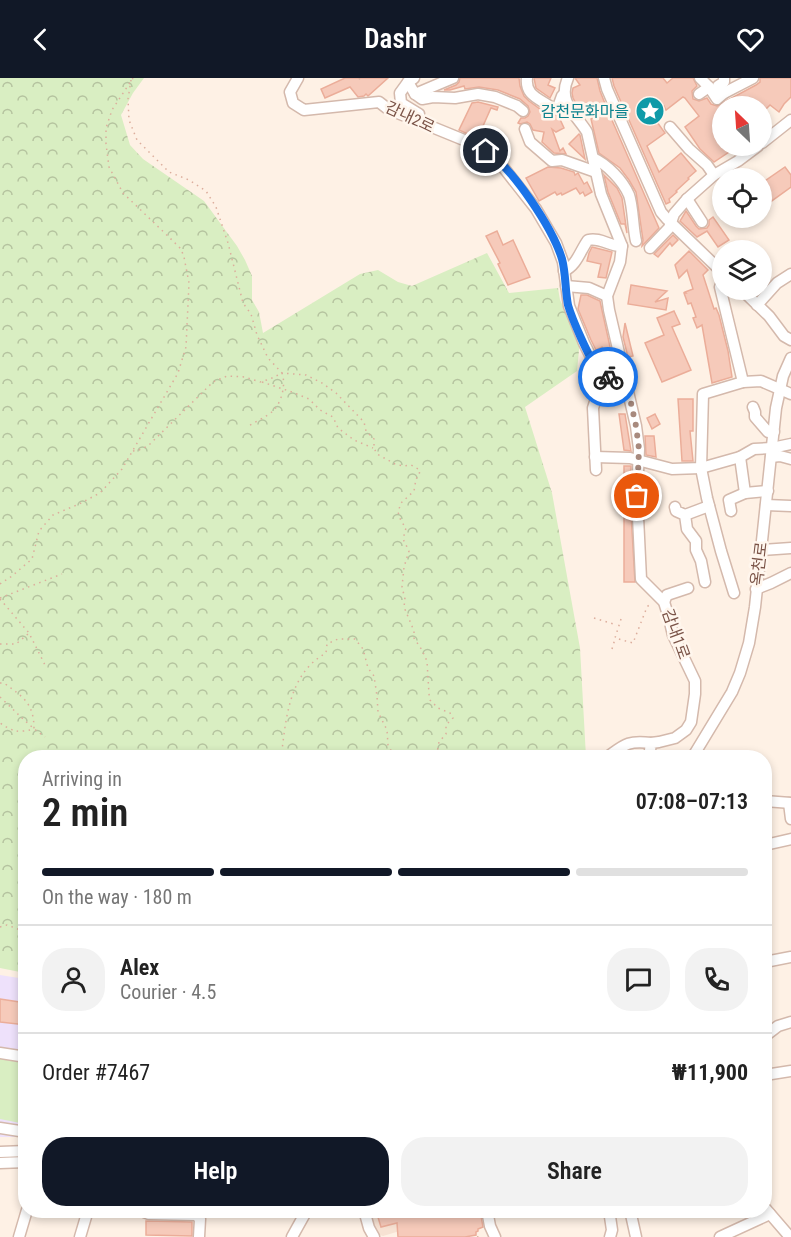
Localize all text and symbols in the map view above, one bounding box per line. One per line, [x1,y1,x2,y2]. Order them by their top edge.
icon: back [24,23,57,56]
text: Dashr [364,23,427,55]
icon: heart [734,23,767,56]
place icon: 감천문화마을 [634,95,666,127]
north arrow [712,96,772,156]
map controls [712,96,772,300]
street label: 감내2로 [382,97,438,137]
place label: 감천문화마을 [541,102,629,121]
pin [460,125,511,176]
icon: home [469,134,502,167]
button: locate [712,168,772,228]
button: layers [712,240,772,300]
courier [578,347,638,407]
icon: bike [592,361,625,394]
pin [611,470,662,521]
icon: bag [620,479,653,512]
street label: 옥천로 [747,541,771,587]
street label: 감내1로 [658,606,694,662]
text: Arriving in [42,767,122,791]
text: 07:08–07:13 [636,789,748,814]
text: 2 min [42,790,128,836]
text: On the way · 180 m [42,885,192,909]
button: person [42,948,105,1011]
button: chat [607,948,670,1011]
button: phone [685,948,748,1011]
text: Alex [120,955,159,980]
text: Courier · 4.5 [120,980,216,1004]
text: Order #7467 [42,1060,150,1085]
text: ₩11,900 [672,1060,748,1085]
button: Help [42,1137,389,1206]
button: Share [401,1137,748,1206]

